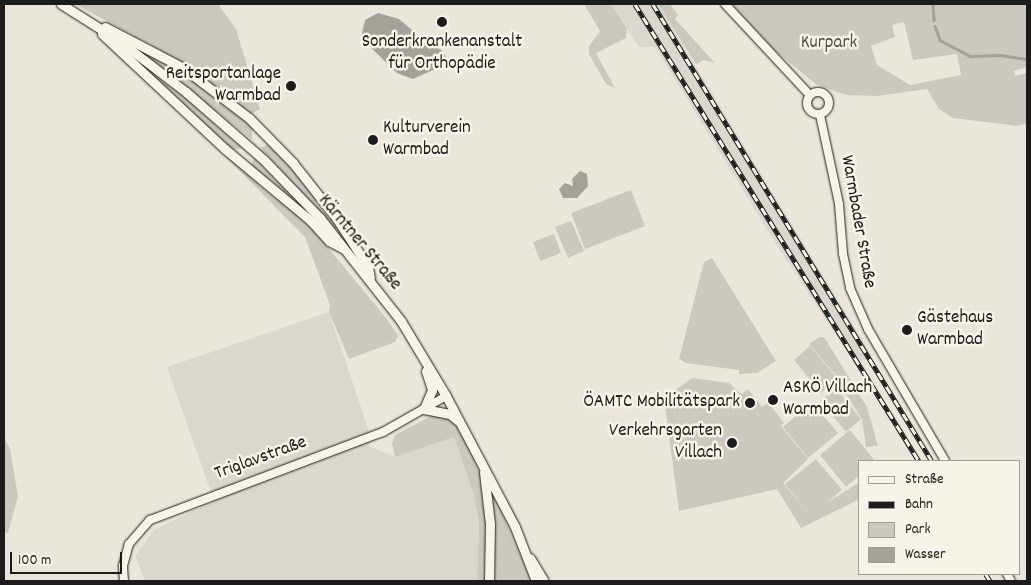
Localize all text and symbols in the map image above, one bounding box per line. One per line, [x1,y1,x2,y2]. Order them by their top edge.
marker: Sonderkrankenanstalt für Orthopädie [435,15,449,29]
place label: Sonderkrankenanstalt für Orthopädie [362,32,522,76]
park label: Kurpark [801,33,857,55]
place label: Reitsportanlage Warmbad [166,64,281,108]
marker: Reitsportanlage Warmbad [285,80,297,92]
place label: Kulturverein Warmbad [383,118,471,162]
marker: Kulturverein Warmbad [367,134,379,146]
street label: Warmbader Straße [834,154,880,290]
street label: Kärntner Straße [312,190,406,296]
place label: Gästehaus Warmbad [917,308,993,352]
marker: Gästehaus Warmbad [901,324,913,336]
place label: ASKÖ Villach Warmbad [783,378,872,422]
place label: ÖAMTC Mobilitätspark [584,392,740,414]
marker: ASKÖ Villach Warmbad [767,394,779,406]
marker: ÖAMTC Mobilitätspark [744,397,756,409]
place label: Verkehrsgarten Villach [609,421,722,465]
street label: Triglavstraße [212,432,310,486]
marker: Verkehrsgarten Villach [726,437,738,449]
legend [858,460,1021,575]
text: Straße [905,469,943,491]
text: Bahn [905,494,933,516]
text: Park [905,519,931,541]
scale bar [12,542,125,574]
text: Wasser [905,544,945,566]
text: 100 m [18,550,51,572]

